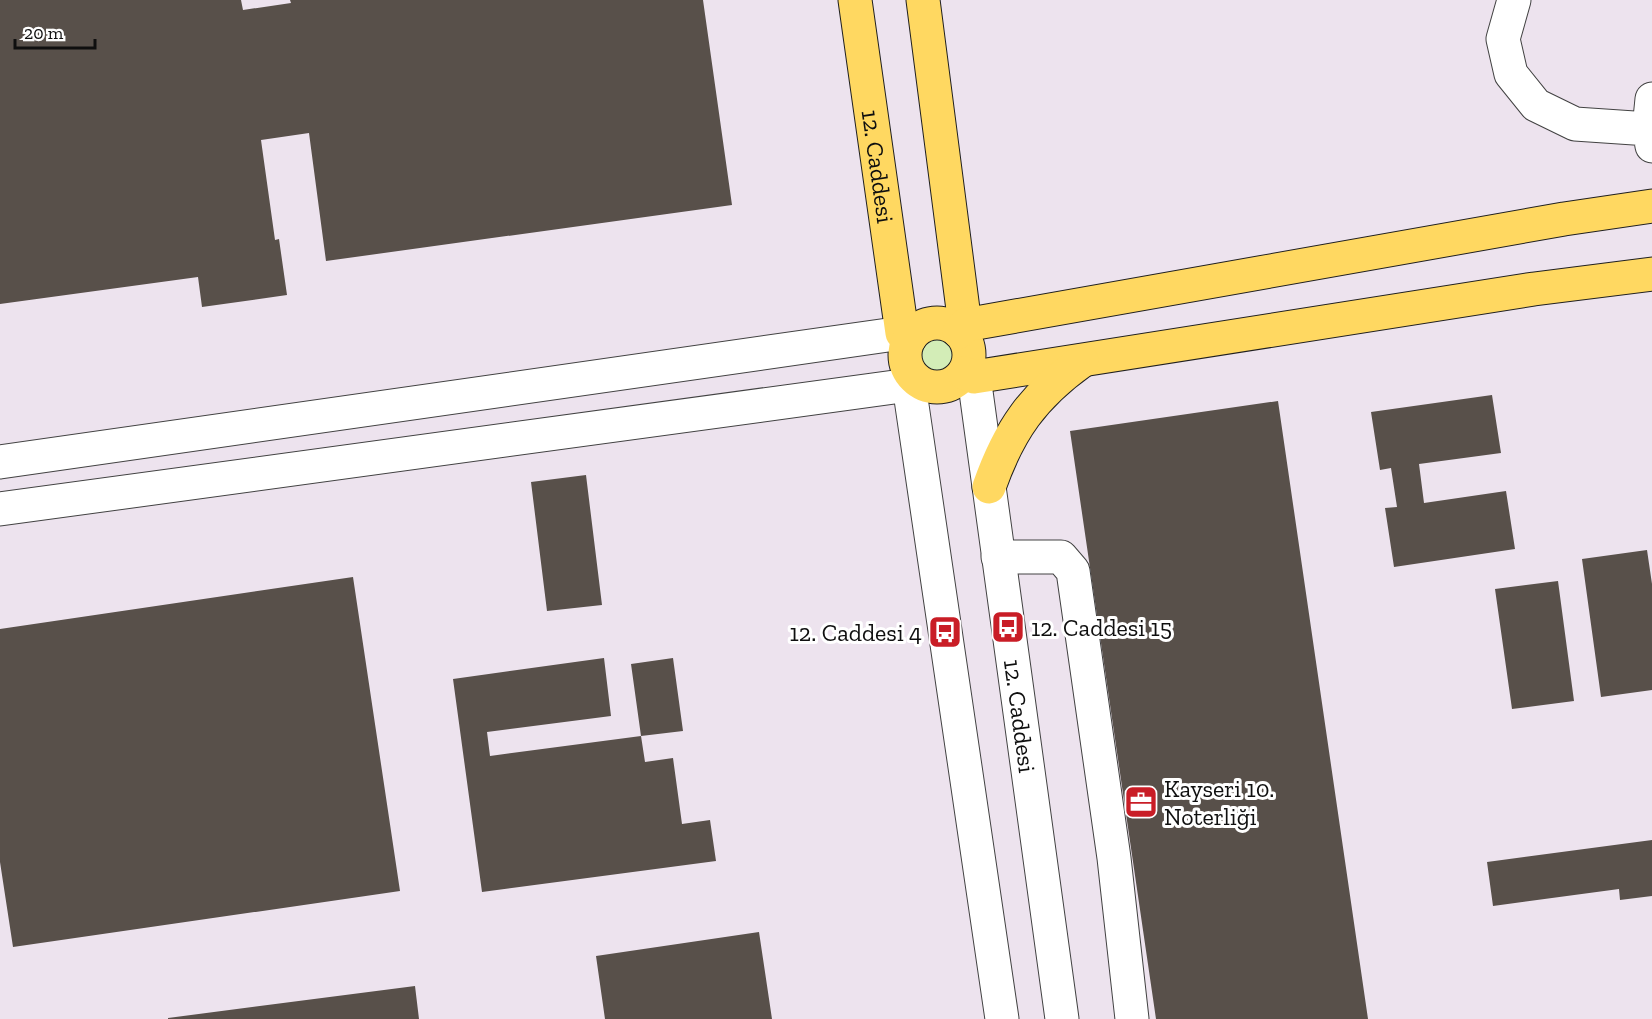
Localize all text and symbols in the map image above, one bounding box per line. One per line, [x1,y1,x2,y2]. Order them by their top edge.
scale bar [15,12,94,50]
text: 20 m [24,22,64,44]
street label: 12. Caddesi [856,108,901,225]
bus stop icon: 12. Caddesi 15 [990,609,1026,645]
place label: 12. Caddesi 15 [1031,613,1172,642]
bus stop icon: 12. Caddesi 4 [927,614,963,650]
place label: 12. Caddesi 4 [790,618,922,647]
street label: 12. Caddesi [998,657,1043,775]
place label: Kayseri 10. Noterliği [1164,774,1274,831]
office icon: Kayseri 10. Noterliği [1123,784,1159,820]

